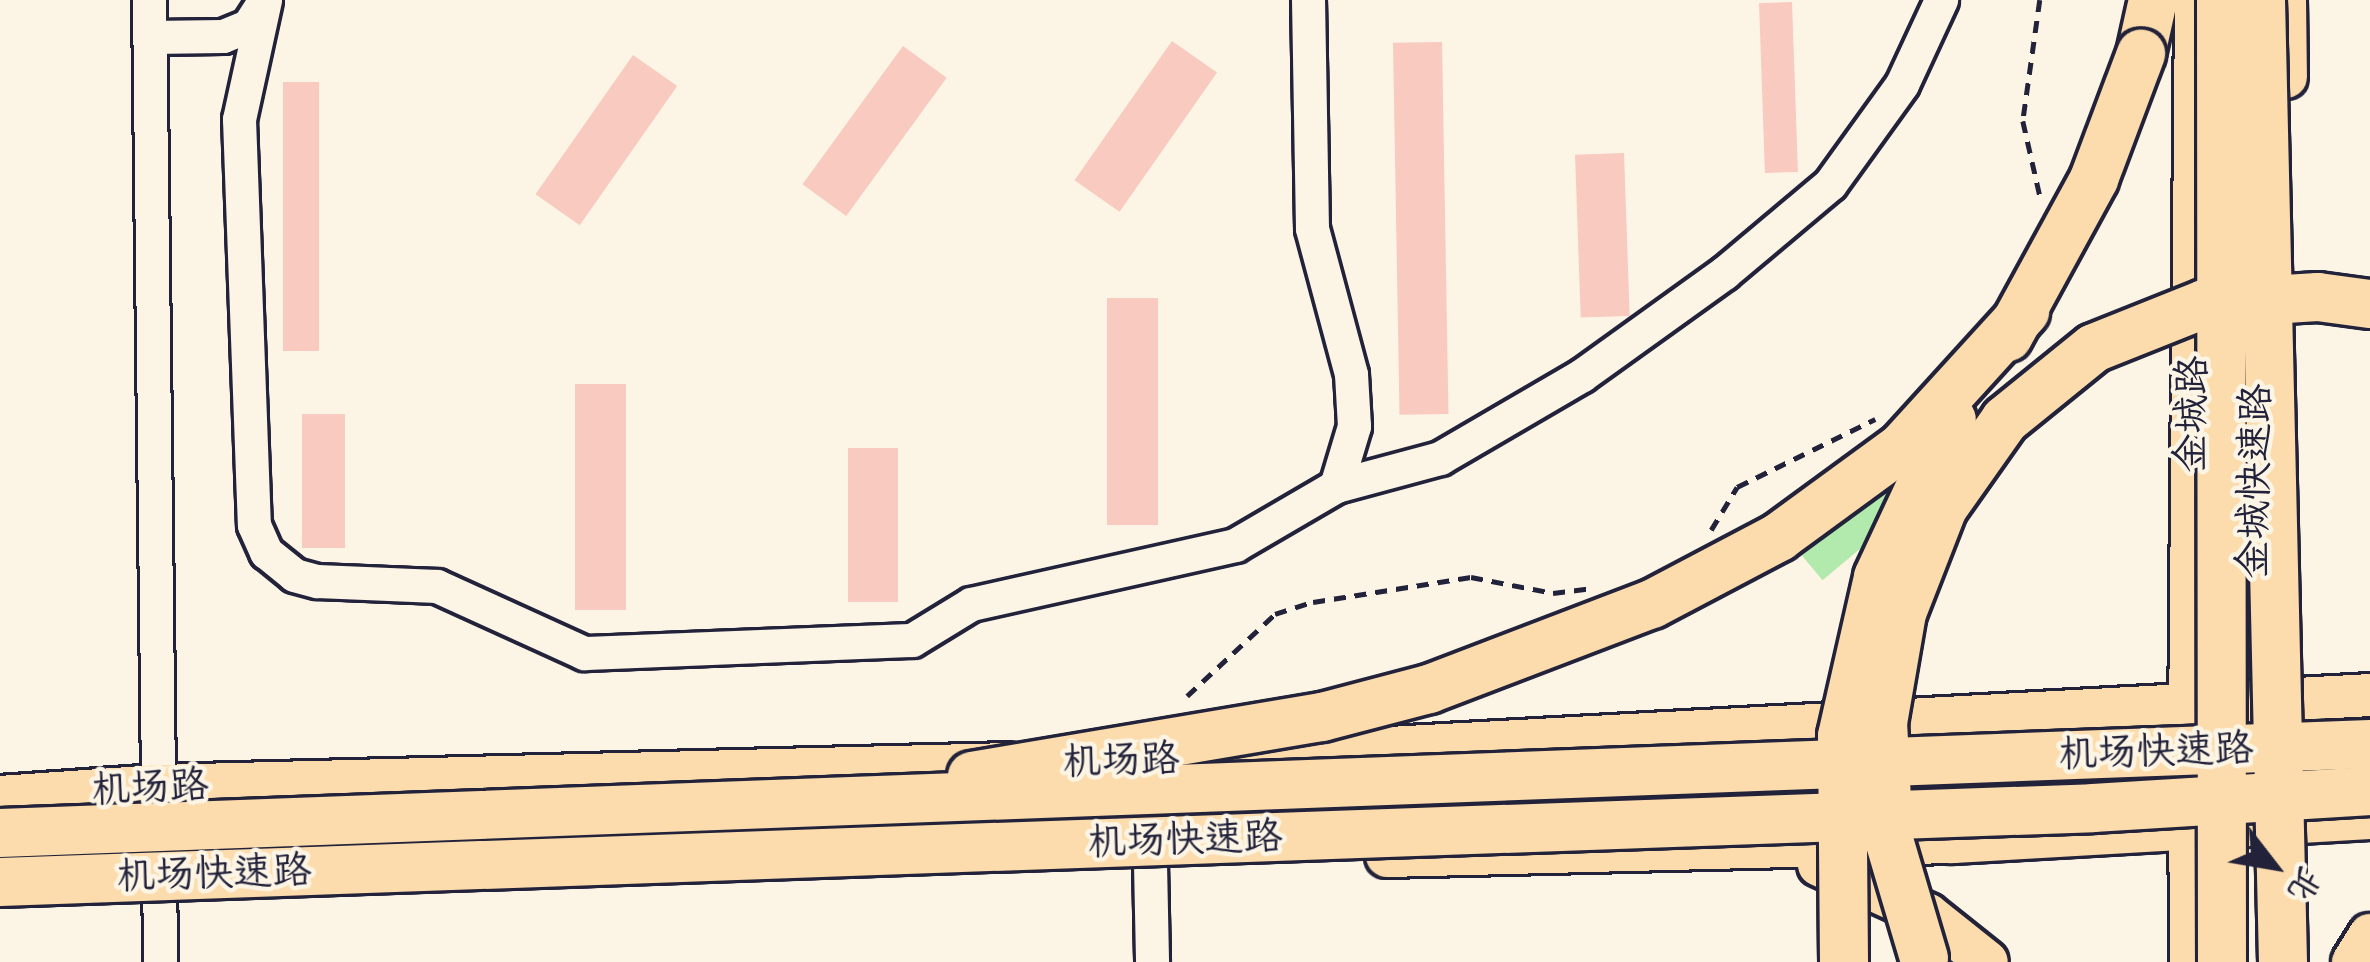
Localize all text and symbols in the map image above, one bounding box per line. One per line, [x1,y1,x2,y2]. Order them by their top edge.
street label: 金城路 [2168,355,2216,473]
street label: 金城快速路 [2230,383,2280,579]
street label: 机场快速路 [2058,725,2254,779]
street label: 机场路 [1062,736,1180,786]
street label: 机场路 [90,762,210,814]
north arrow [2214,806,2334,926]
street label: 机场快速路 [1087,813,1283,867]
street label: 机场快速路 [116,847,312,901]
text: 北 [2280,861,2330,908]

